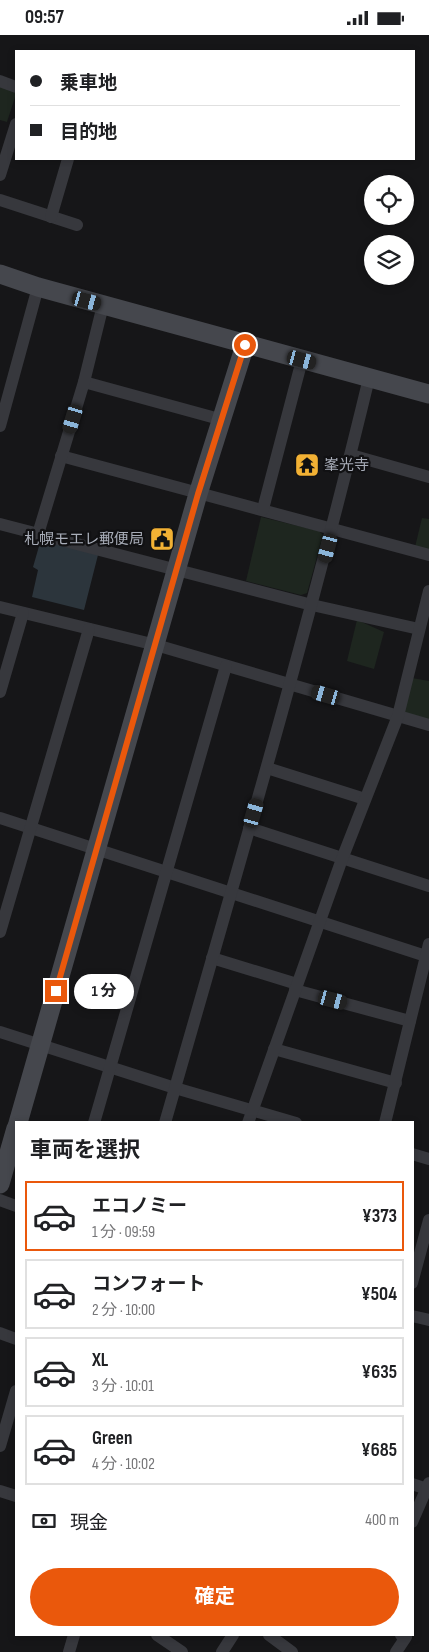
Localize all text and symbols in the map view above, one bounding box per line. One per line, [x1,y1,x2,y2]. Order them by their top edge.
text: 09:57 [25,6,64,29]
text: 乗車地 [60,72,117,95]
text: 目的地 [60,121,117,144]
map controls [364,175,414,285]
button: locate [364,175,414,225]
button: layers [364,235,414,285]
car [70,290,103,312]
route start [234,334,256,356]
car [285,349,318,371]
car [61,402,84,436]
temple icon: 峯光寺 [294,452,320,478]
place label: 峯光寺 [324,456,369,475]
public building icon: 札幌モエレ郵便局 [149,526,175,552]
place label: 札幌モエレ郵便局 [24,530,144,549]
car [316,532,339,564]
car [309,684,342,706]
car [242,797,265,829]
callout: 1 分 [74,973,134,1009]
route end [45,980,67,1002]
text: 1 分 [92,982,116,1001]
car [316,989,349,1011]
text: 車両を選択 [30,1137,140,1164]
icon: car [32,1194,77,1239]
text: エコノミー [92,1195,187,1218]
text: ¥373 [362,1205,397,1228]
text: 1 分 · 09:59 [92,1223,155,1242]
icon: car [32,1272,77,1317]
text: コンフォート [92,1273,205,1296]
text: ¥504 [361,1283,397,1306]
text: 2 分 · 10:00 [92,1301,155,1320]
text: XL [92,1349,108,1372]
icon: car [32,1350,77,1395]
text: ¥635 [361,1361,397,1384]
text: 3 分 · 10:01 [92,1377,154,1396]
text: Green [92,1427,132,1450]
icon: car [32,1428,77,1473]
text: ¥685 [361,1439,397,1462]
text: 4 分 · 10:02 [92,1455,155,1474]
icon: cash [30,1507,58,1535]
text: 400 m [365,1511,399,1530]
text: 現金 [70,1512,108,1535]
button: 確定 [30,1568,399,1626]

